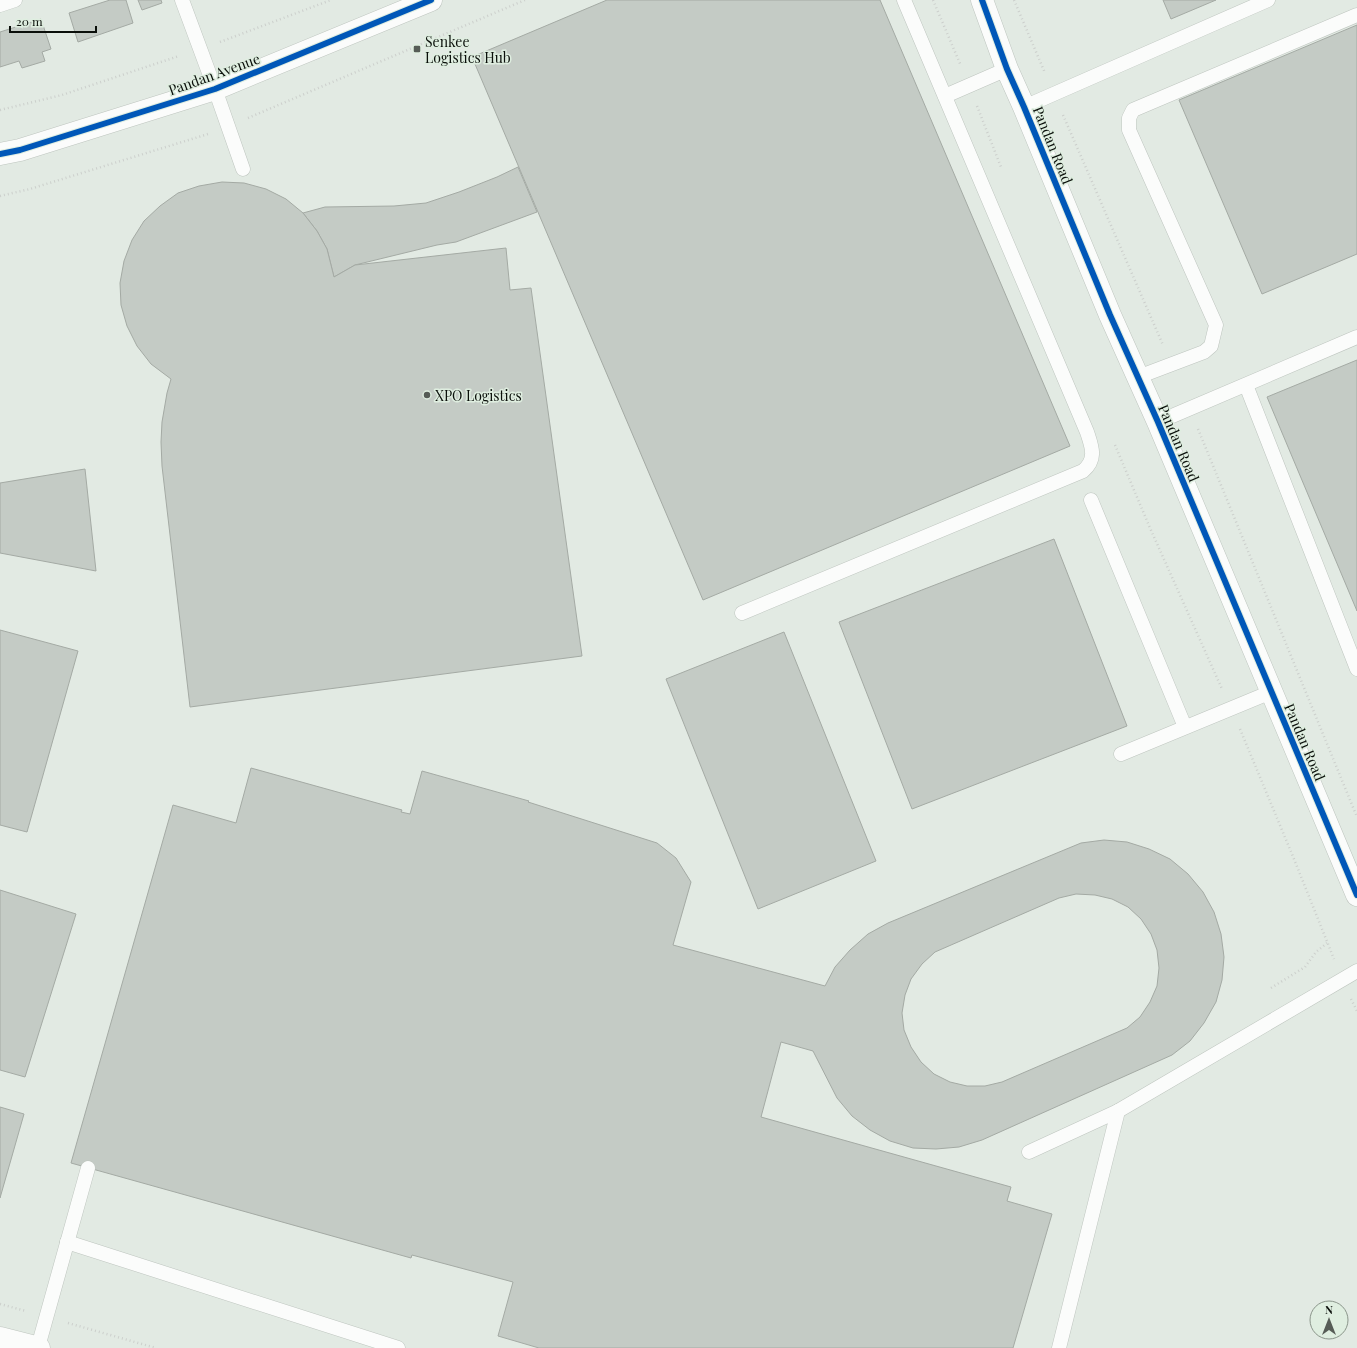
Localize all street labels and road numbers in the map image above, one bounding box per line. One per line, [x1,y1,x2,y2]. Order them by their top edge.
street label: Pandan Avenue [166,49,262,99]
street label: Pandan Road [1029,103,1077,187]
street label: Pandan Road [1154,401,1204,485]
street label: Pandan Road [1280,700,1330,784]

